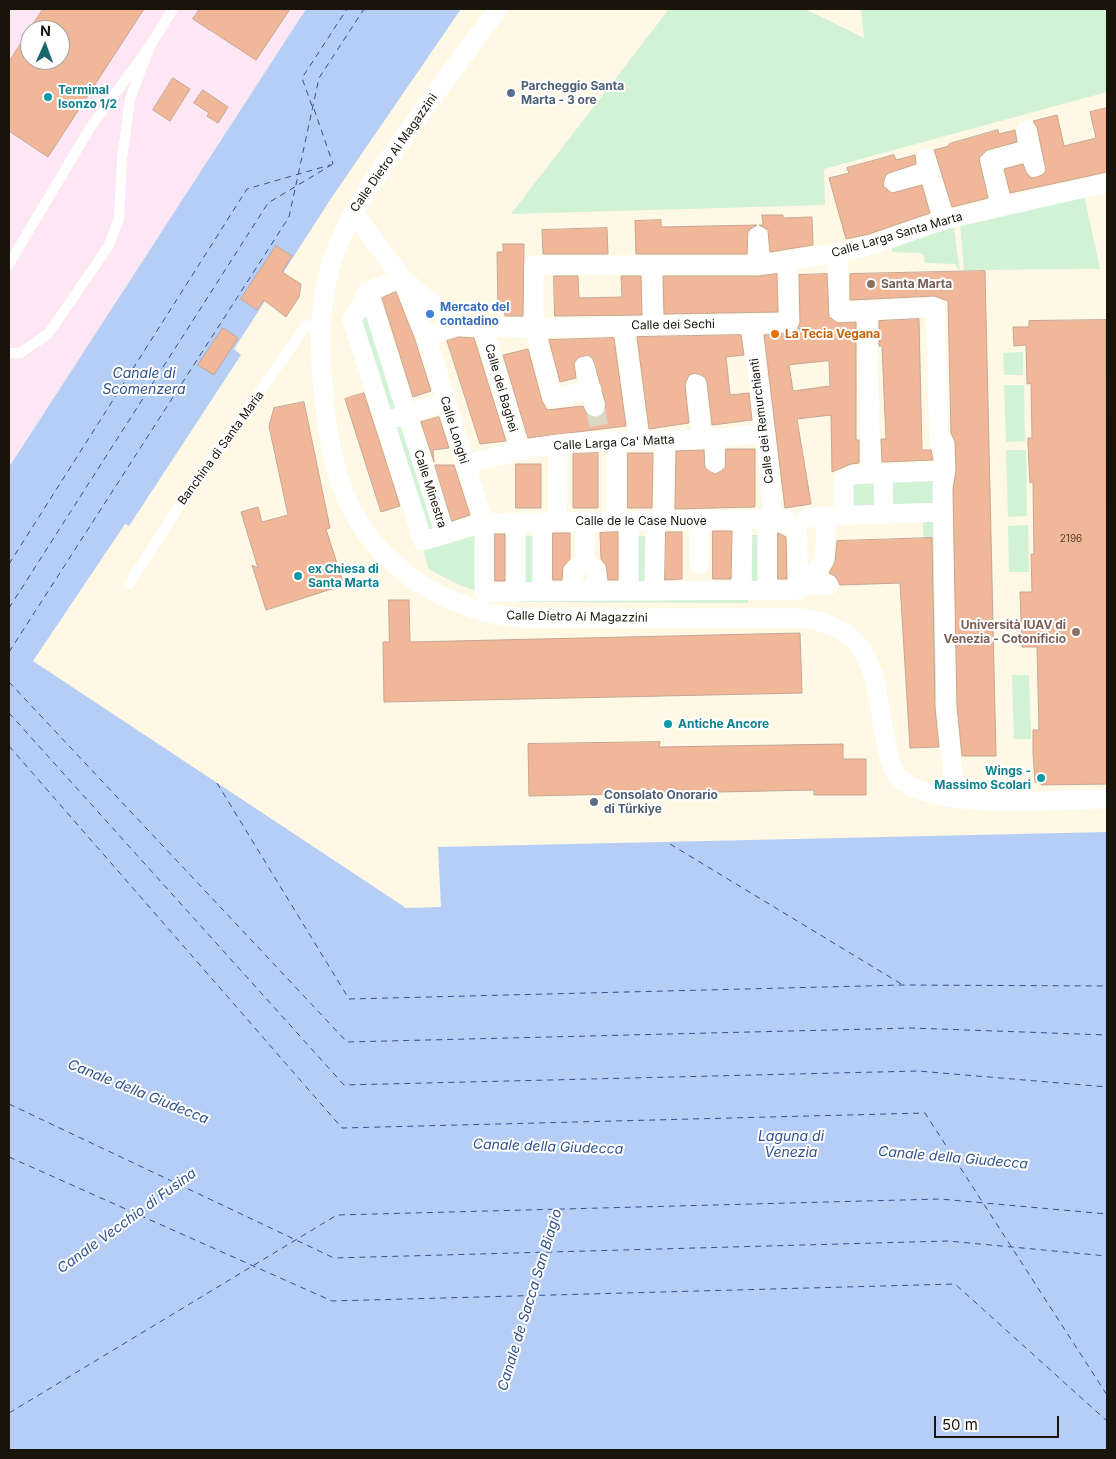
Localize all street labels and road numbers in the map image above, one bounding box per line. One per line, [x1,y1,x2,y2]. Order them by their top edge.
street label: Calle Dietro Ai Magazzini [348,91,440,215]
street label: Calle Larga Santa Marta [830,209,964,261]
street label: Calle dei Sechi [631,317,715,333]
street label: Calle dei Baghei [482,342,520,434]
street label: Calle dei Remurchianti [747,357,777,485]
street label: Banchina di Santa Maria [175,388,267,508]
street label: Calle Longhi [437,394,471,466]
street label: Calle Larga Ca' Matta [553,433,675,453]
street label: Calle Minestra [411,448,449,530]
street label: Calle de le Case Nuove [575,514,707,528]
street label: Calle Dietro Ai Magazzini [506,609,648,625]

